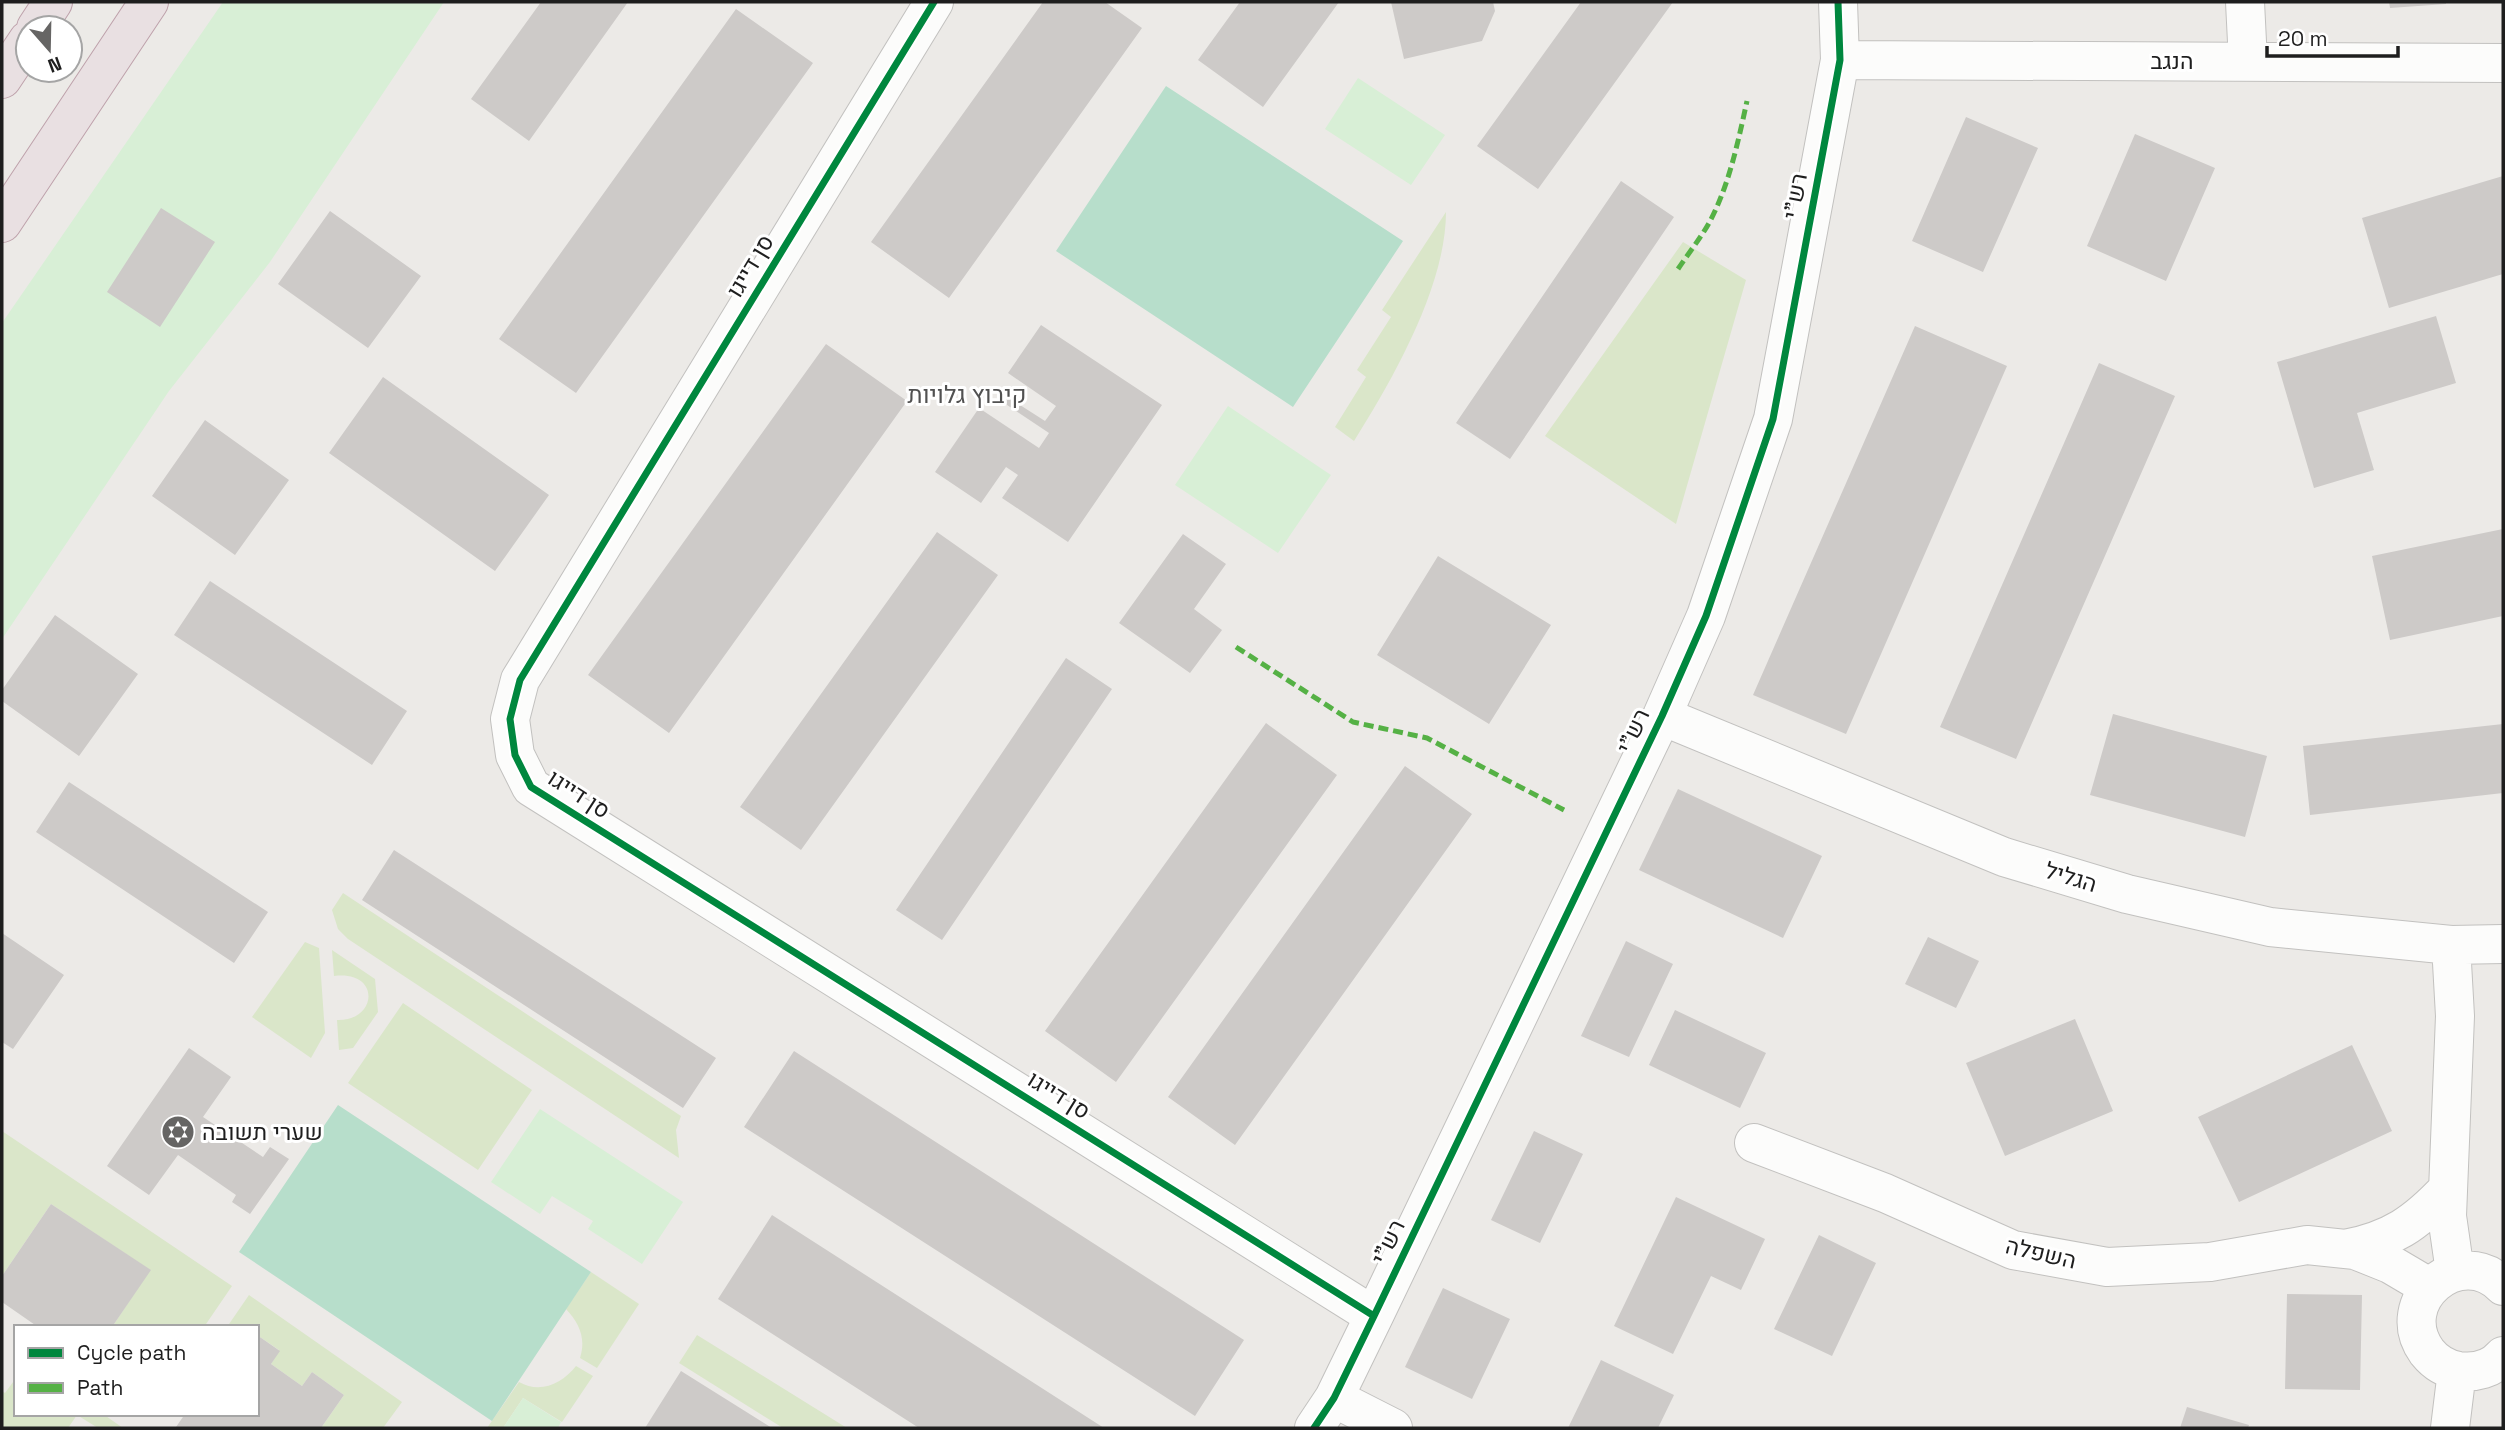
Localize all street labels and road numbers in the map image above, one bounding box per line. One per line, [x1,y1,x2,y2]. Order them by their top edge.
street label: הנגב [2151,46,2193,76]
street label: רש"י [1776,170,1814,222]
street label: סן דייגו [719,229,781,303]
street label: רש"י [1610,704,1656,758]
street label: סן דייגו [542,763,616,825]
street label: הגליל [2041,855,2101,899]
street label: סן דייגו [1022,1064,1096,1126]
street label: רש"י [1364,1215,1412,1269]
street label: השפלה [2003,1230,2079,1276]

